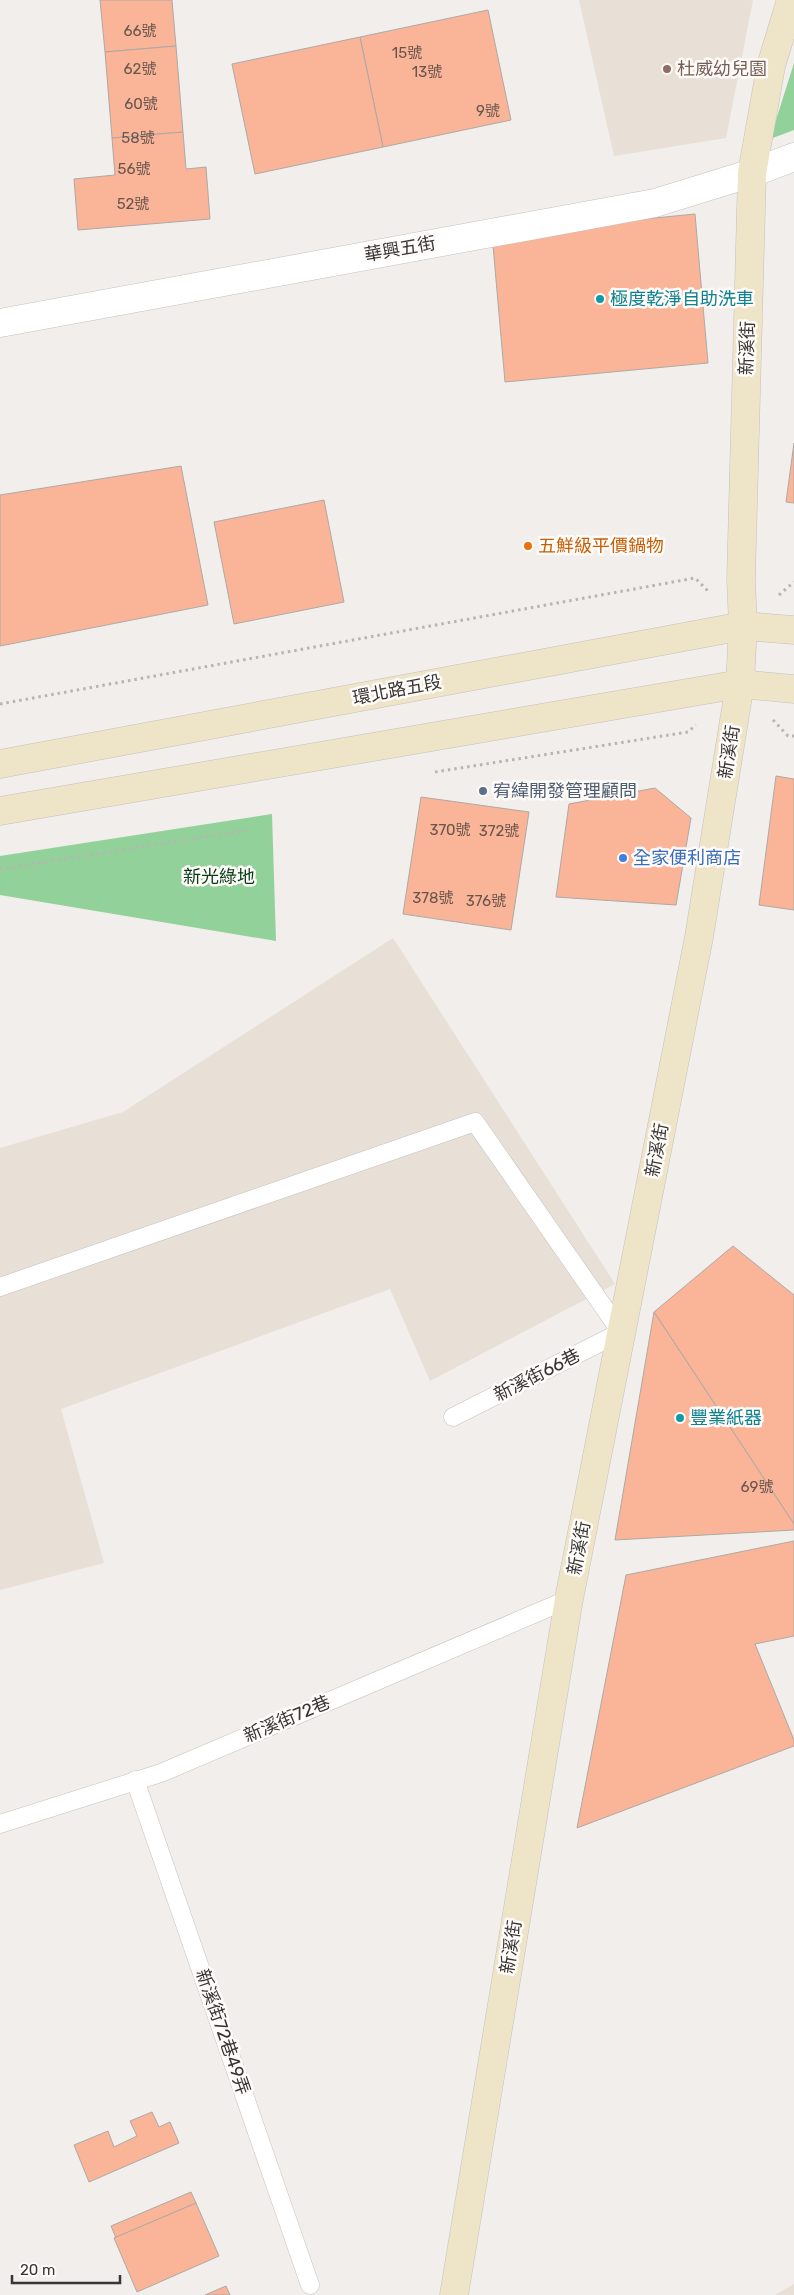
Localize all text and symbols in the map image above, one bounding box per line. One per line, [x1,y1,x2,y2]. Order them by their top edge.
house number: 66號 [123,22,157,40]
house number: 15號 [392,44,422,62]
place label: 杜威幼兒園 [677,58,767,80]
house number: 62號 [124,60,156,78]
house number: 13號 [412,63,442,81]
marker: 杜威幼兒園 [661,63,673,75]
house number: 60號 [124,95,158,113]
house number: 9號 [476,102,500,120]
house number: 58號 [121,129,155,147]
house number: 56號 [118,160,150,178]
house number: 52號 [117,195,149,213]
street label: 華興五街 [363,232,437,266]
place label: 極度乾淨自助洗車 [610,288,754,310]
marker: 極度乾淨自助洗車 [594,293,606,305]
street label: 新溪街 [735,321,759,375]
place label: 五鮮級平價鍋物 [538,535,664,557]
marker: 五鮮級平價鍋物 [522,540,534,552]
street label: 環北路五段 [351,671,443,709]
street label: 新溪街 [714,724,744,780]
place label: 宥緯開發管理顧問 [493,780,637,802]
marker: 宥緯開發管理顧問 [477,785,489,797]
house number: 370號 [429,821,471,839]
house number: 372號 [479,822,519,840]
place label: 全家便利商店 [633,847,741,869]
marker: 全家便利商店 [617,852,629,864]
park label: 新光綠地 [183,866,255,888]
house number: 378號 [412,889,454,907]
house number: 376號 [466,892,506,910]
street label: 新溪街 [641,1121,673,1179]
street label: 新溪街66巷 [490,1344,584,1406]
place label: 豐業紙器 [690,1407,762,1429]
marker: 豐業紙器 [674,1412,686,1424]
house number: 69號 [741,1478,773,1496]
street label: 新溪街 [563,1519,595,1577]
street label: 新溪街72巷 [240,1691,334,1747]
street label: 新溪街 [496,1919,526,1975]
street label: 新溪街72巷49弄 [191,1966,255,2098]
scale bar [12,2252,120,2284]
text: 20 m [20,2261,55,2279]

